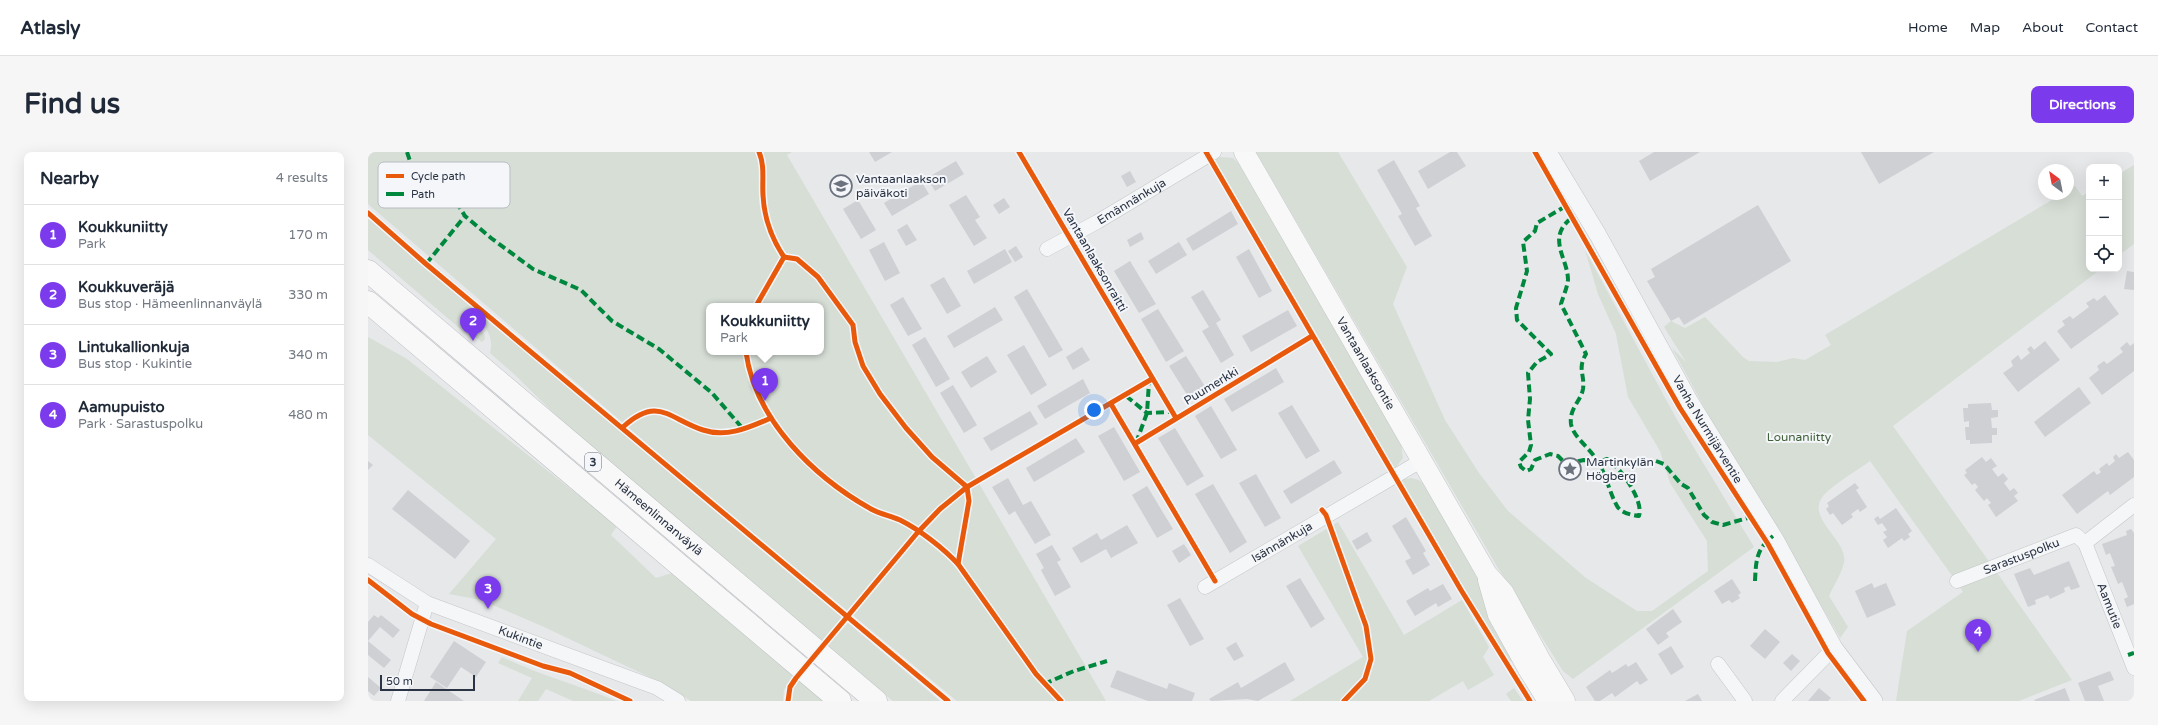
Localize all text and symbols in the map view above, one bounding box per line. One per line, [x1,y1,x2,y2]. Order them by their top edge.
text: Atlasly [20,17,80,39]
text: Home [1908,19,1948,36]
text: Map [1970,19,2000,36]
text: About [2022,19,2064,36]
text: Contact [2086,19,2138,36]
button: Directions [2031,86,2134,123]
text: Find us [24,87,120,121]
legend [378,162,510,208]
north arrow [2038,164,2074,200]
map controls [2086,164,2122,272]
button: + [2086,164,2122,200]
text: Nearby [40,168,99,189]
text: 4 results [276,170,328,186]
text: Cycle path [411,170,466,183]
place label: Vantaanlaakson päiväkoti [856,172,946,200]
school or university icon: Vantaanlaakson päiväkoti [828,173,854,199]
street label: Emännänkuja [1095,175,1168,227]
text: Path [411,188,435,201]
button: − [2086,200,2122,236]
street label: Vantaanlaaksonraitti [1060,206,1130,314]
text: Koukkuniitty [78,218,168,236]
text: 1 [49,227,57,243]
text: 170 m [288,227,328,243]
text: Park [78,236,106,252]
button: locate [2086,236,2122,272]
text: Koukkuveräjä [78,278,175,296]
text: 2 [49,287,57,303]
text: 330 m [288,287,328,303]
text: Bus stop · Hämeenlinnanväylä [78,296,262,312]
popup [706,303,824,355]
pin: 2 [460,308,486,341]
text: Koukkuniitty [720,312,810,330]
street label: Vantaanlaaksontie [1334,315,1398,412]
text: Park [720,330,748,346]
text: Lintukallionkuja [78,338,190,356]
text: 3 [49,347,57,363]
text: 340 m [288,347,328,363]
text: Bus stop · Kukintie [78,356,192,372]
street label: Puumerkki [1181,364,1241,408]
pin: 1 [752,368,778,401]
street label: Vanha Nurmijärventie [1670,373,1746,486]
text: Aamupuisto [78,398,165,416]
your location [1084,400,1104,420]
text: 4 [49,407,57,423]
text: 480 m [288,407,328,423]
text: Park · Sarastuspolku [78,416,203,432]
park label: Lounaniitty [1767,430,1832,444]
road number: 3 [585,453,601,471]
place label: Martinkylän Högberg [1586,455,1654,483]
place icon: Martinkylän Högberg [1557,456,1583,482]
street label: Hämeenlinnanväylä [612,476,706,559]
street label: Isännänkuja [1249,519,1315,565]
street label: Sarastuspolku [1981,535,2061,577]
pin: 3 [475,576,501,609]
street label: Aamutie [2094,581,2125,631]
pin: 4 [1965,619,1991,652]
street label: Kukintie [496,623,545,652]
scale bar [380,673,475,692]
text: 50 m [386,675,413,688]

